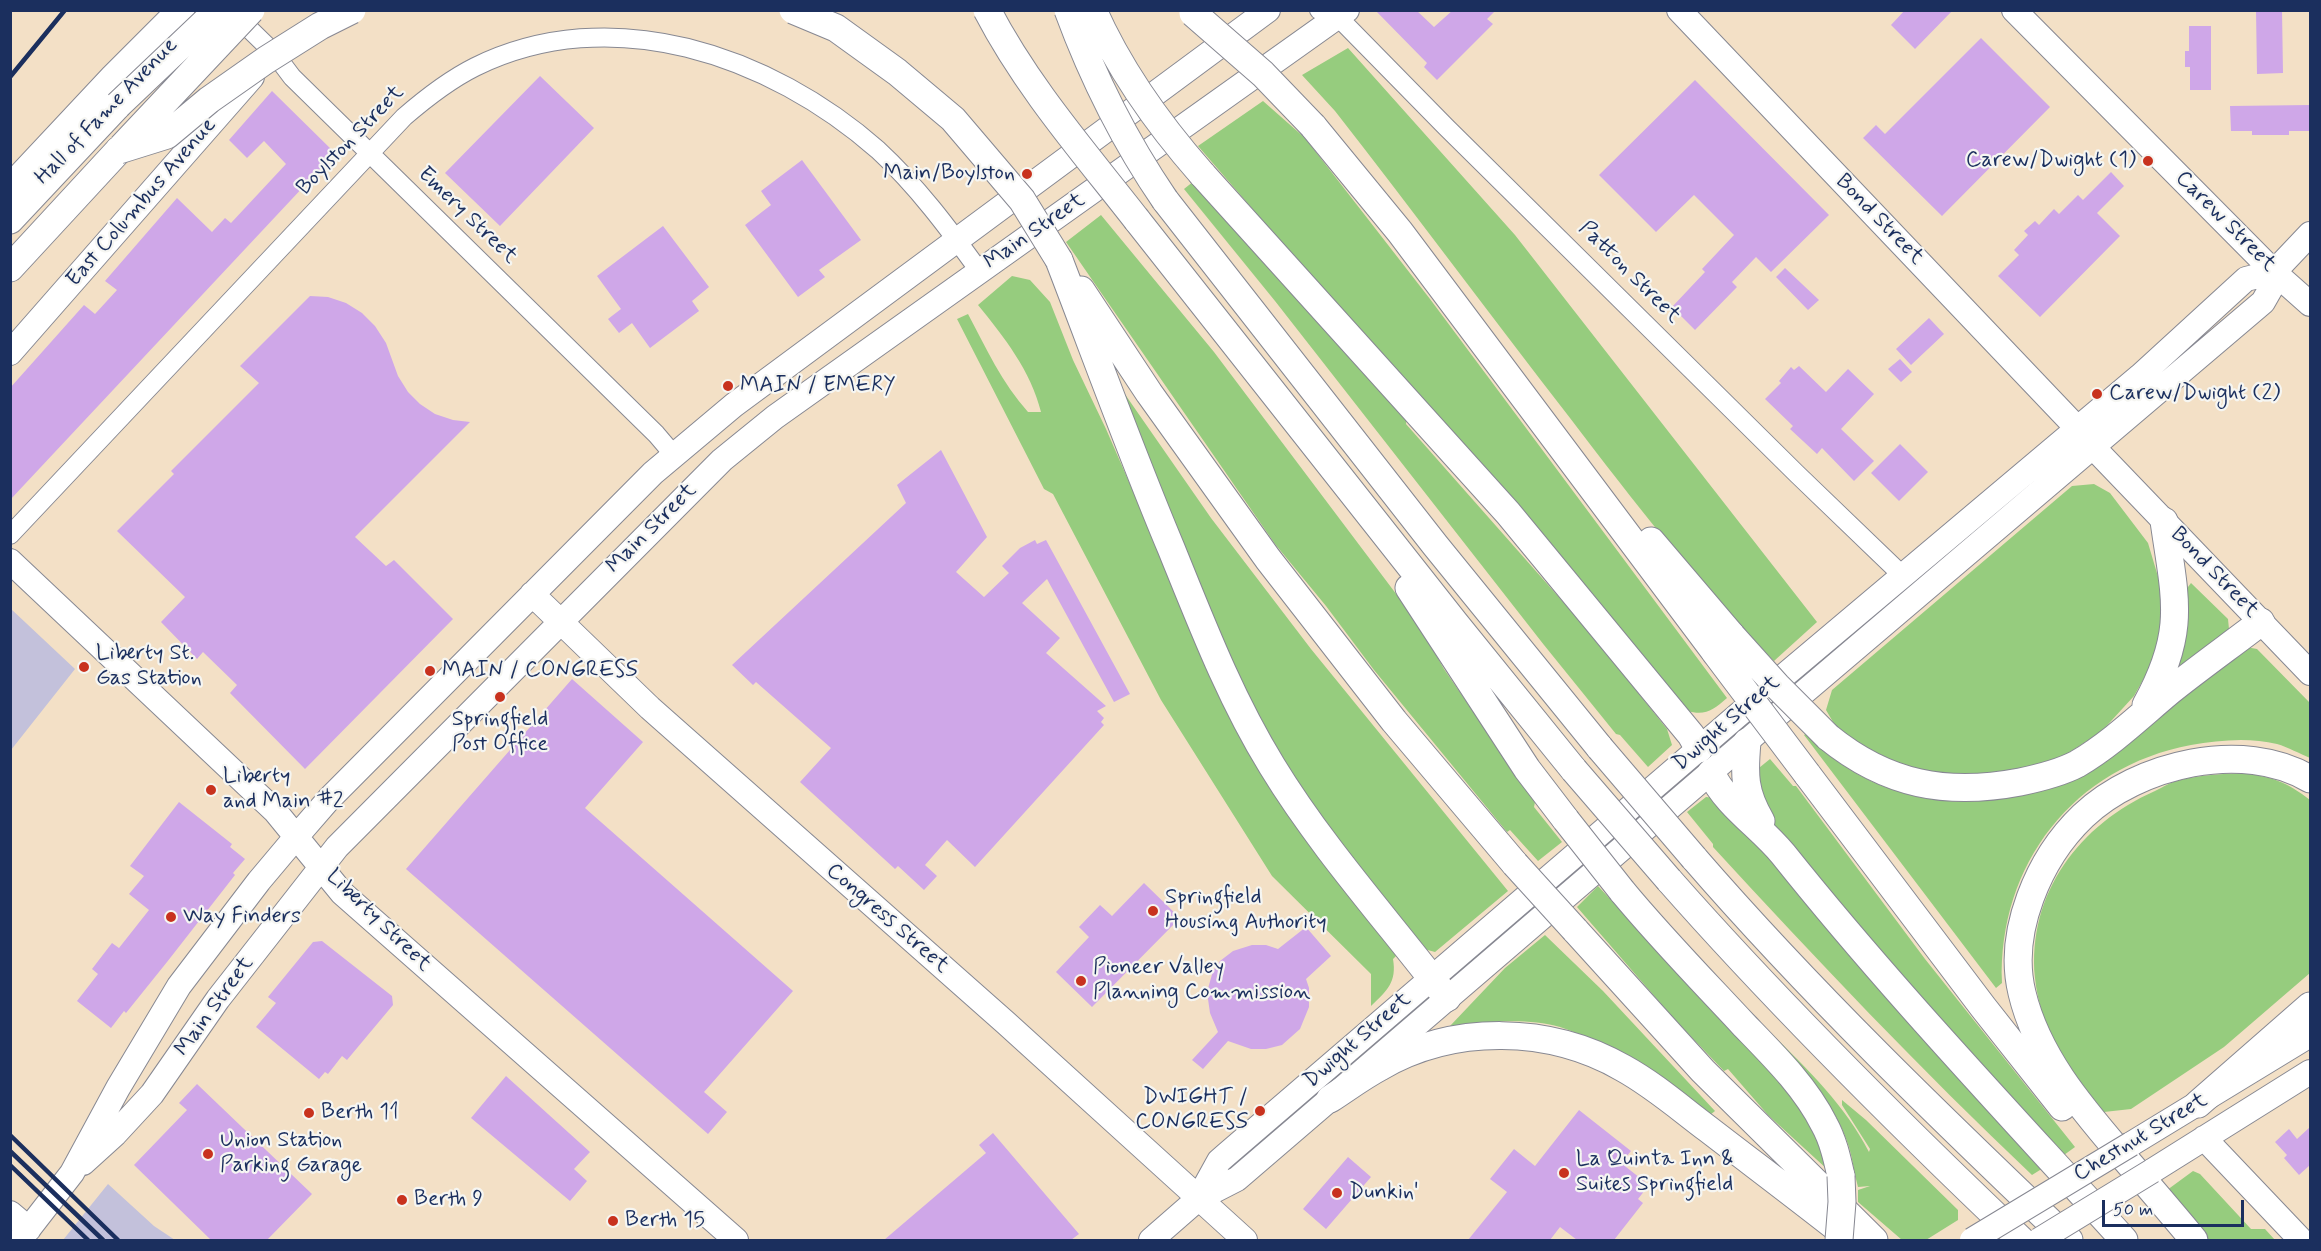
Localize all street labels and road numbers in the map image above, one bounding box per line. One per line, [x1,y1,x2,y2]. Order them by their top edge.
street label: Hall of Fame Avenue [30,33,184,191]
street label: Boylston Street [292,80,410,202]
street label: East Columbus Avenue [62,113,222,293]
street label: Emery Street [412,162,522,270]
street label: Carew Street [2169,166,2281,278]
street label: Bond Street [1829,169,1929,271]
street label: Main Street [979,188,1091,276]
street label: Patton Street [1572,216,1686,330]
street label: Main Street [601,478,703,580]
street label: Bond Street [2164,522,2264,624]
street label: Dwight Street [1668,670,1786,778]
street label: Congress Street [820,858,954,980]
street label: Liberty Street [320,864,436,978]
street label: Main Street [170,952,260,1062]
street label: Dwight Street [1299,987,1417,1095]
street label: Chestnut Street [2069,1088,2213,1188]

